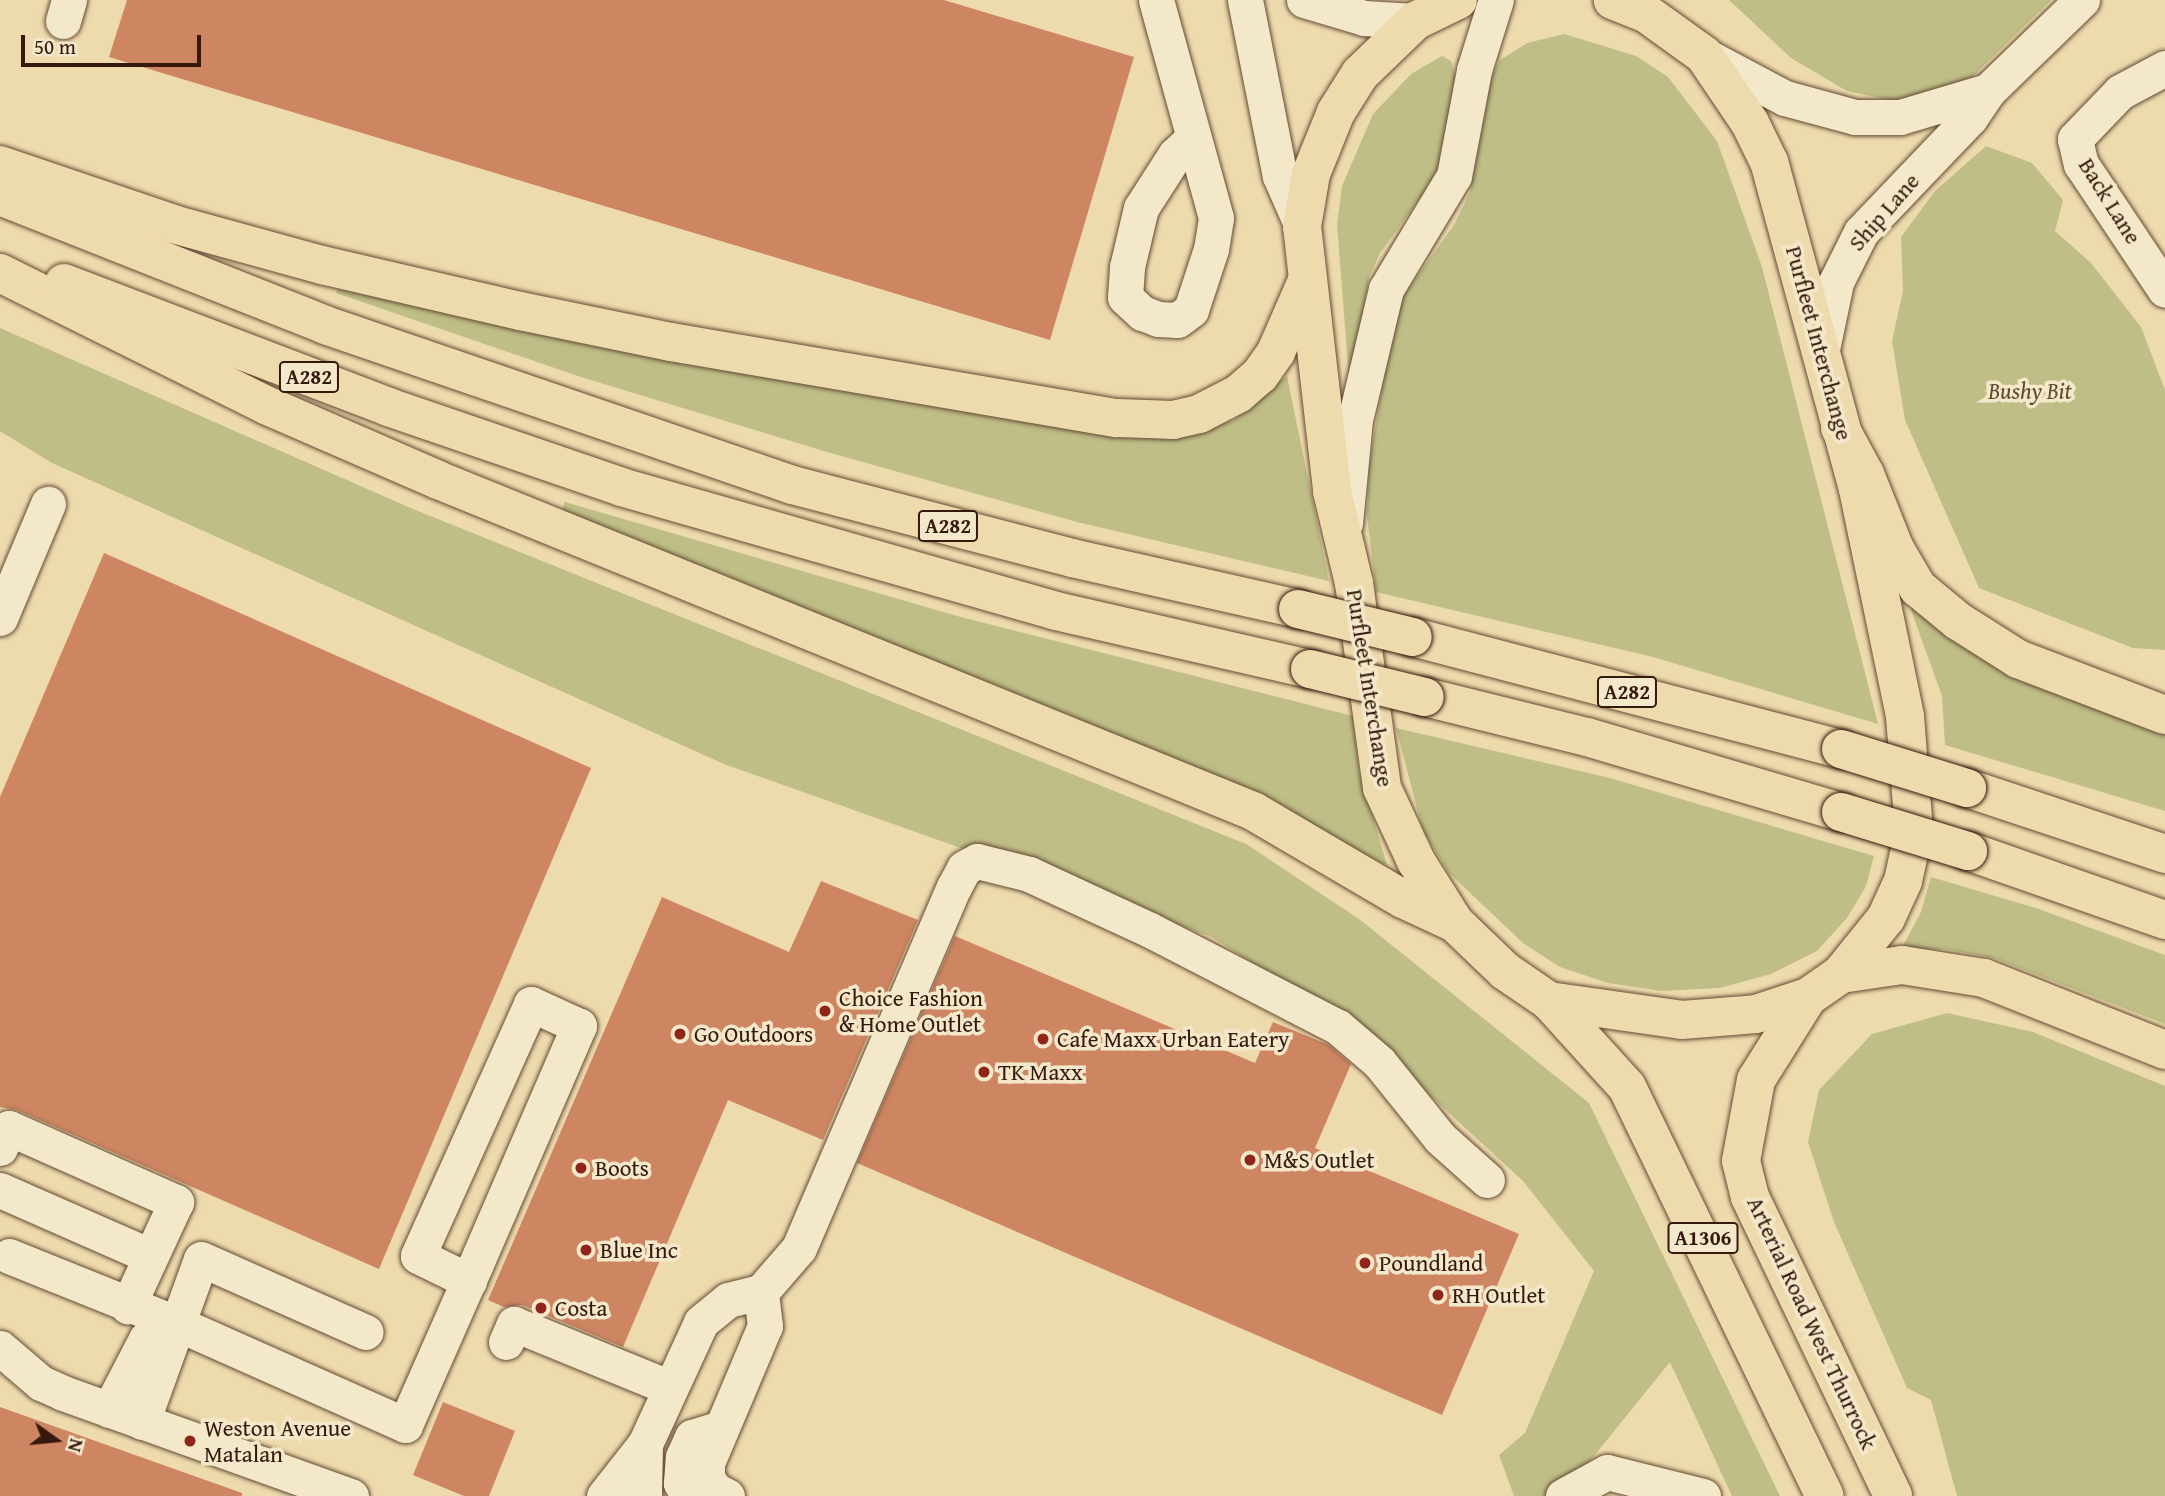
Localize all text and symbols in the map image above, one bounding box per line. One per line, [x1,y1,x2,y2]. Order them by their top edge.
scale bar [24,21,205,65]
text: 50 m [34,31,76,62]
street label: Back Lane [2073,153,2147,249]
street label: Ship Lane [1843,168,1925,256]
street label: Purfleet Interchange [1780,243,1858,443]
road number: A282 [278,360,340,394]
park label: Bushy Bit [1988,377,2072,405]
road number: A282 [916,508,979,544]
street label: Purfleet Interchange [1341,587,1399,789]
road number: A282 [1596,674,1658,710]
place label: Choice Fashion & Home Outlet [839,984,983,1038]
marker: Choice Fashion & Home Outlet [817,1003,833,1019]
place label: Go Outdoors [694,1020,813,1048]
place label: Cafe Maxx Urban Eatery [1057,1025,1290,1053]
marker: Go Outdoors [672,1026,688,1042]
marker: Cafe Maxx Urban Eatery [1035,1031,1051,1047]
place label: TK Maxx [998,1058,1083,1086]
marker: TK Maxx [976,1064,992,1080]
place label: M&S Outlet [1264,1146,1375,1174]
marker: M&S Outlet [1242,1152,1258,1168]
place label: Boots [595,1154,649,1182]
marker: Boots [573,1160,589,1176]
street label: Arterial Road West Thurrock [1741,1192,1883,1454]
road number: A1306 [1666,1220,1740,1256]
place label: Blue Inc [600,1236,678,1264]
marker: Blue Inc [578,1242,594,1258]
place label: Poundland [1379,1249,1483,1277]
marker: Poundland [1357,1255,1373,1271]
place label: RH Outlet [1452,1281,1545,1309]
marker: RH Outlet [1430,1287,1446,1303]
place label: Costa [555,1294,607,1322]
marker: Costa [533,1300,549,1316]
north arrow [21,1405,91,1475]
place label: Weston Avenue Matalan [204,1414,351,1468]
marker: Weston Avenue Matalan [182,1433,198,1449]
text: N [61,1436,91,1455]

